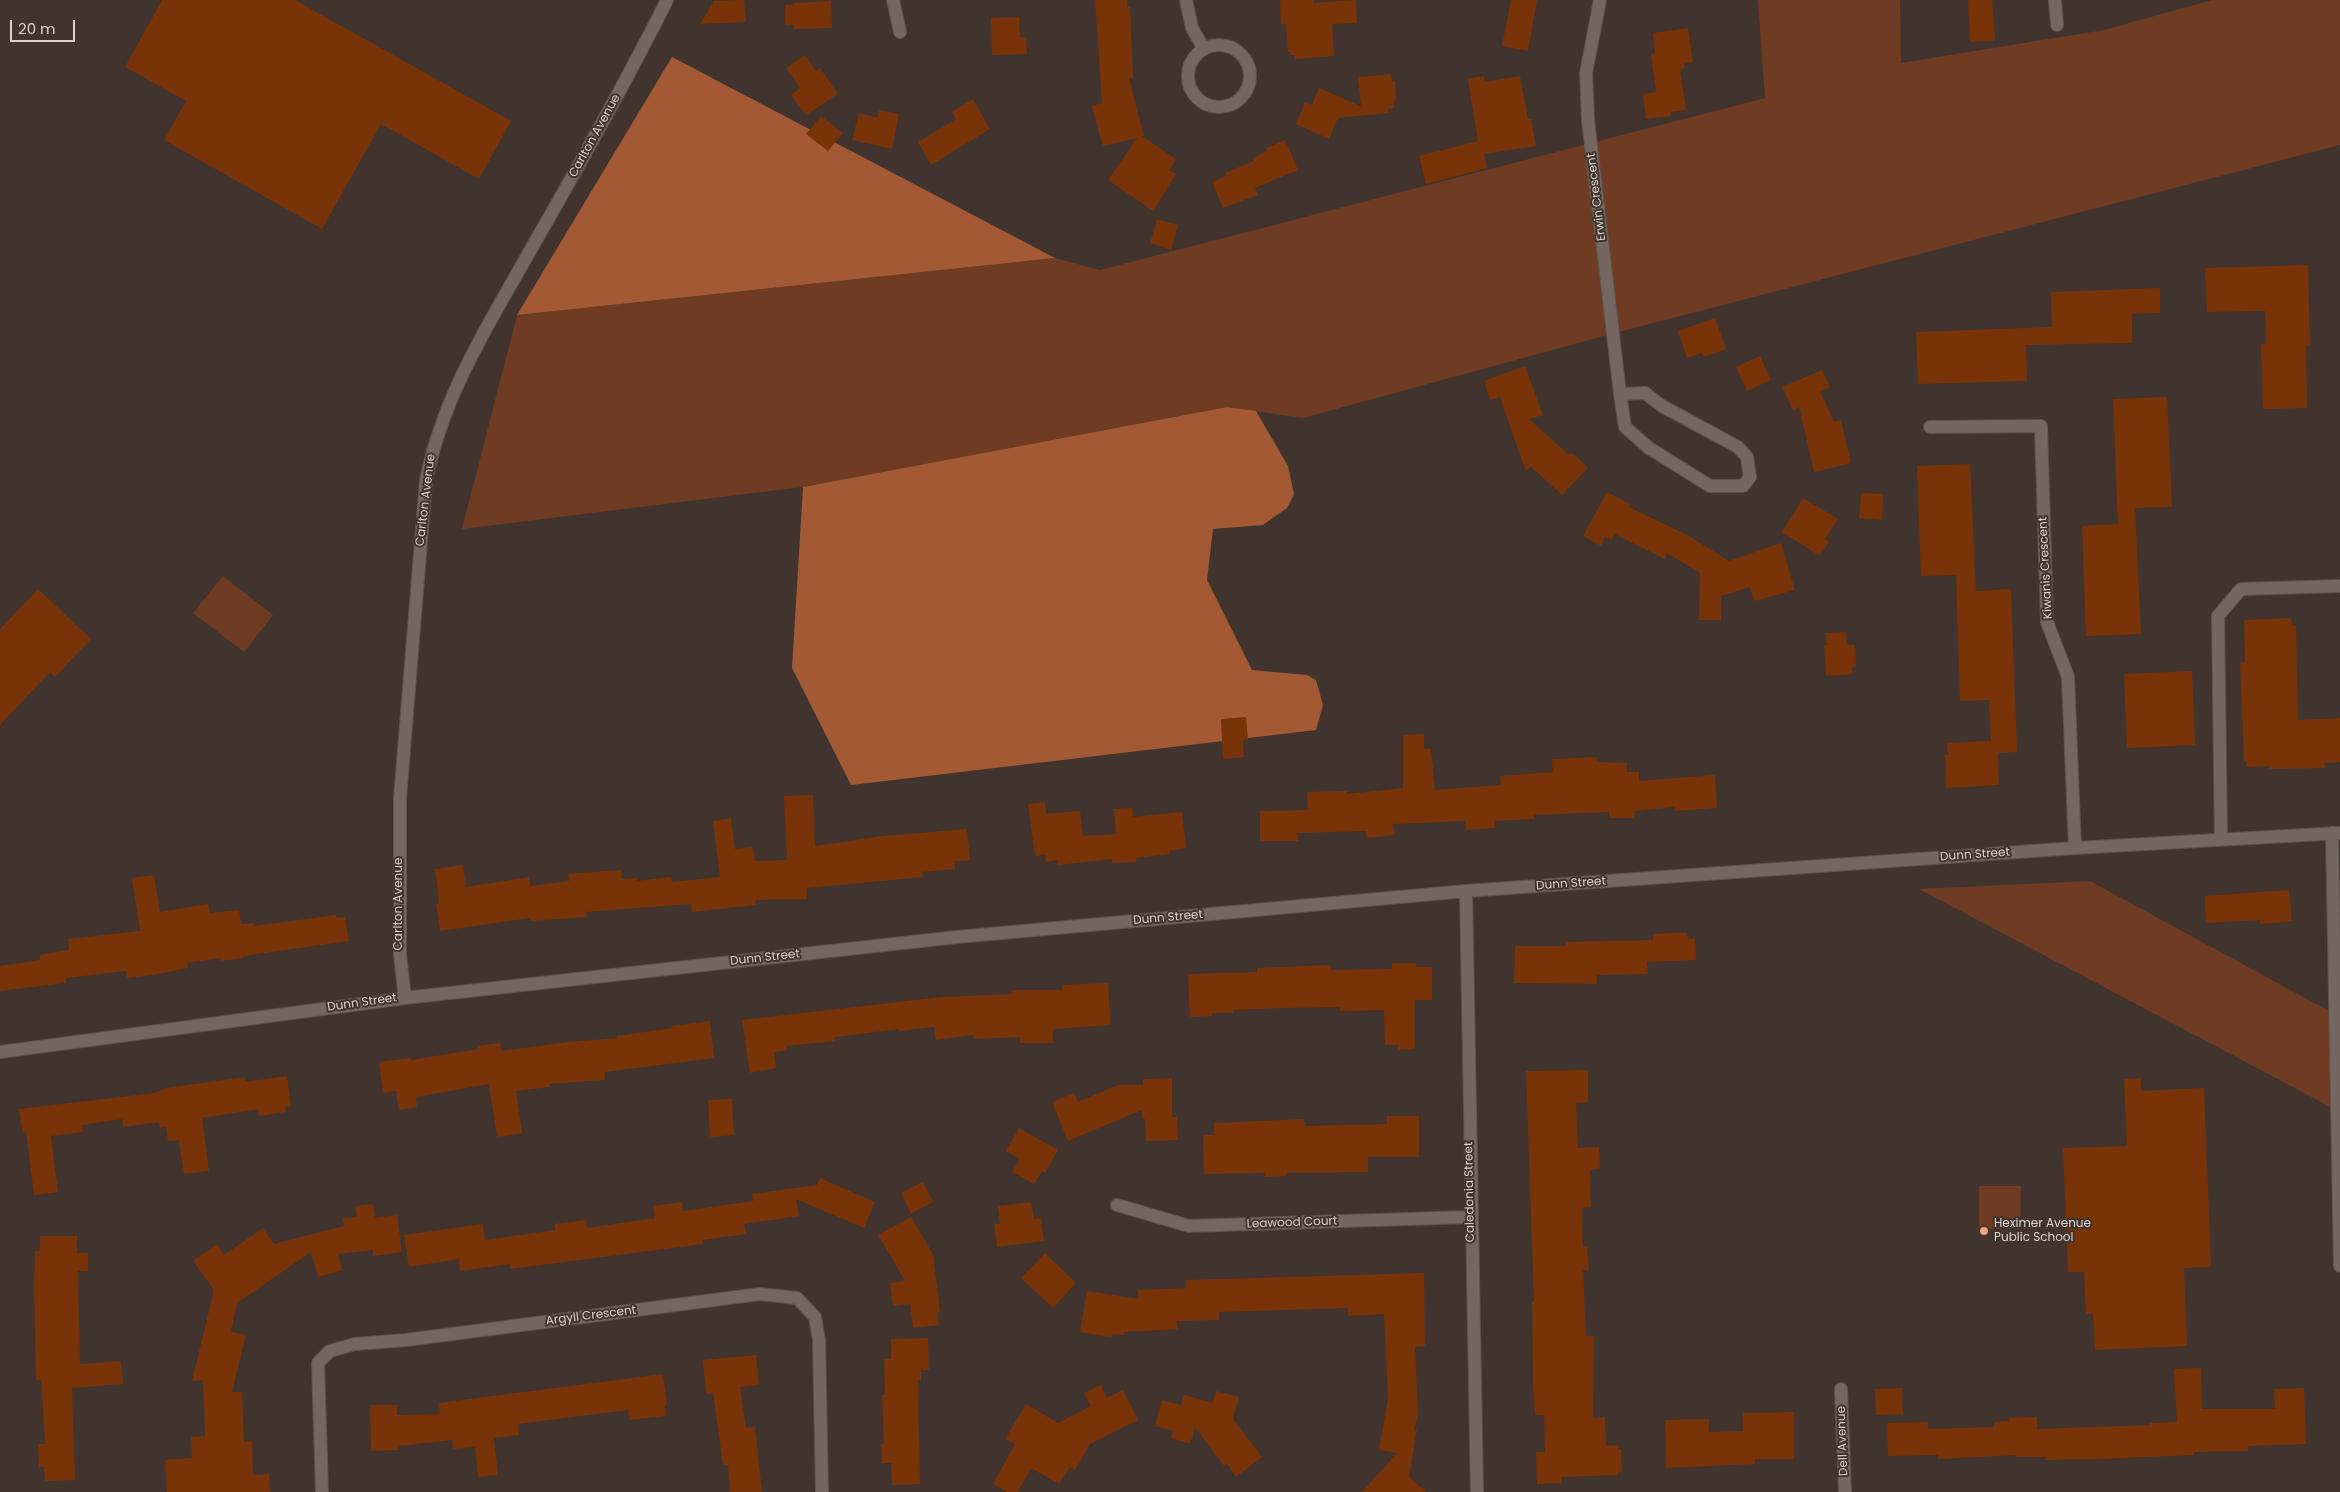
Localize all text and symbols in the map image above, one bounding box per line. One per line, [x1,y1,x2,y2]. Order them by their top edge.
scale bar [12,10,78,42]
text: 20 m [18,18,56,39]
street label: Carlton Avenue [566,92,624,180]
street label: Erwin Crescent [1584,152,1610,242]
street label: Carlton Avenue [413,453,439,547]
street label: Kiwanis Crescent [2036,516,2056,620]
street label: Dunn Street [1940,845,2010,865]
street label: Carlton Avenue [392,858,406,950]
street label: Dunn Street [1536,874,1606,894]
street label: Dunn Street [1133,908,1203,928]
street label: Dunn Street [730,947,800,969]
street label: Dunn Street [326,991,398,1015]
street label: Caledonia Street [1462,1142,1478,1242]
street label: Leawood Court [1246,1214,1338,1232]
place label: Heximer Avenue Public School [1994,1217,2091,1245]
marker: Heximer Avenue Public School [1978,1225,1990,1237]
street label: Argyll Crescent [545,1303,637,1329]
street label: Dell Avenue [1835,1406,1851,1476]

